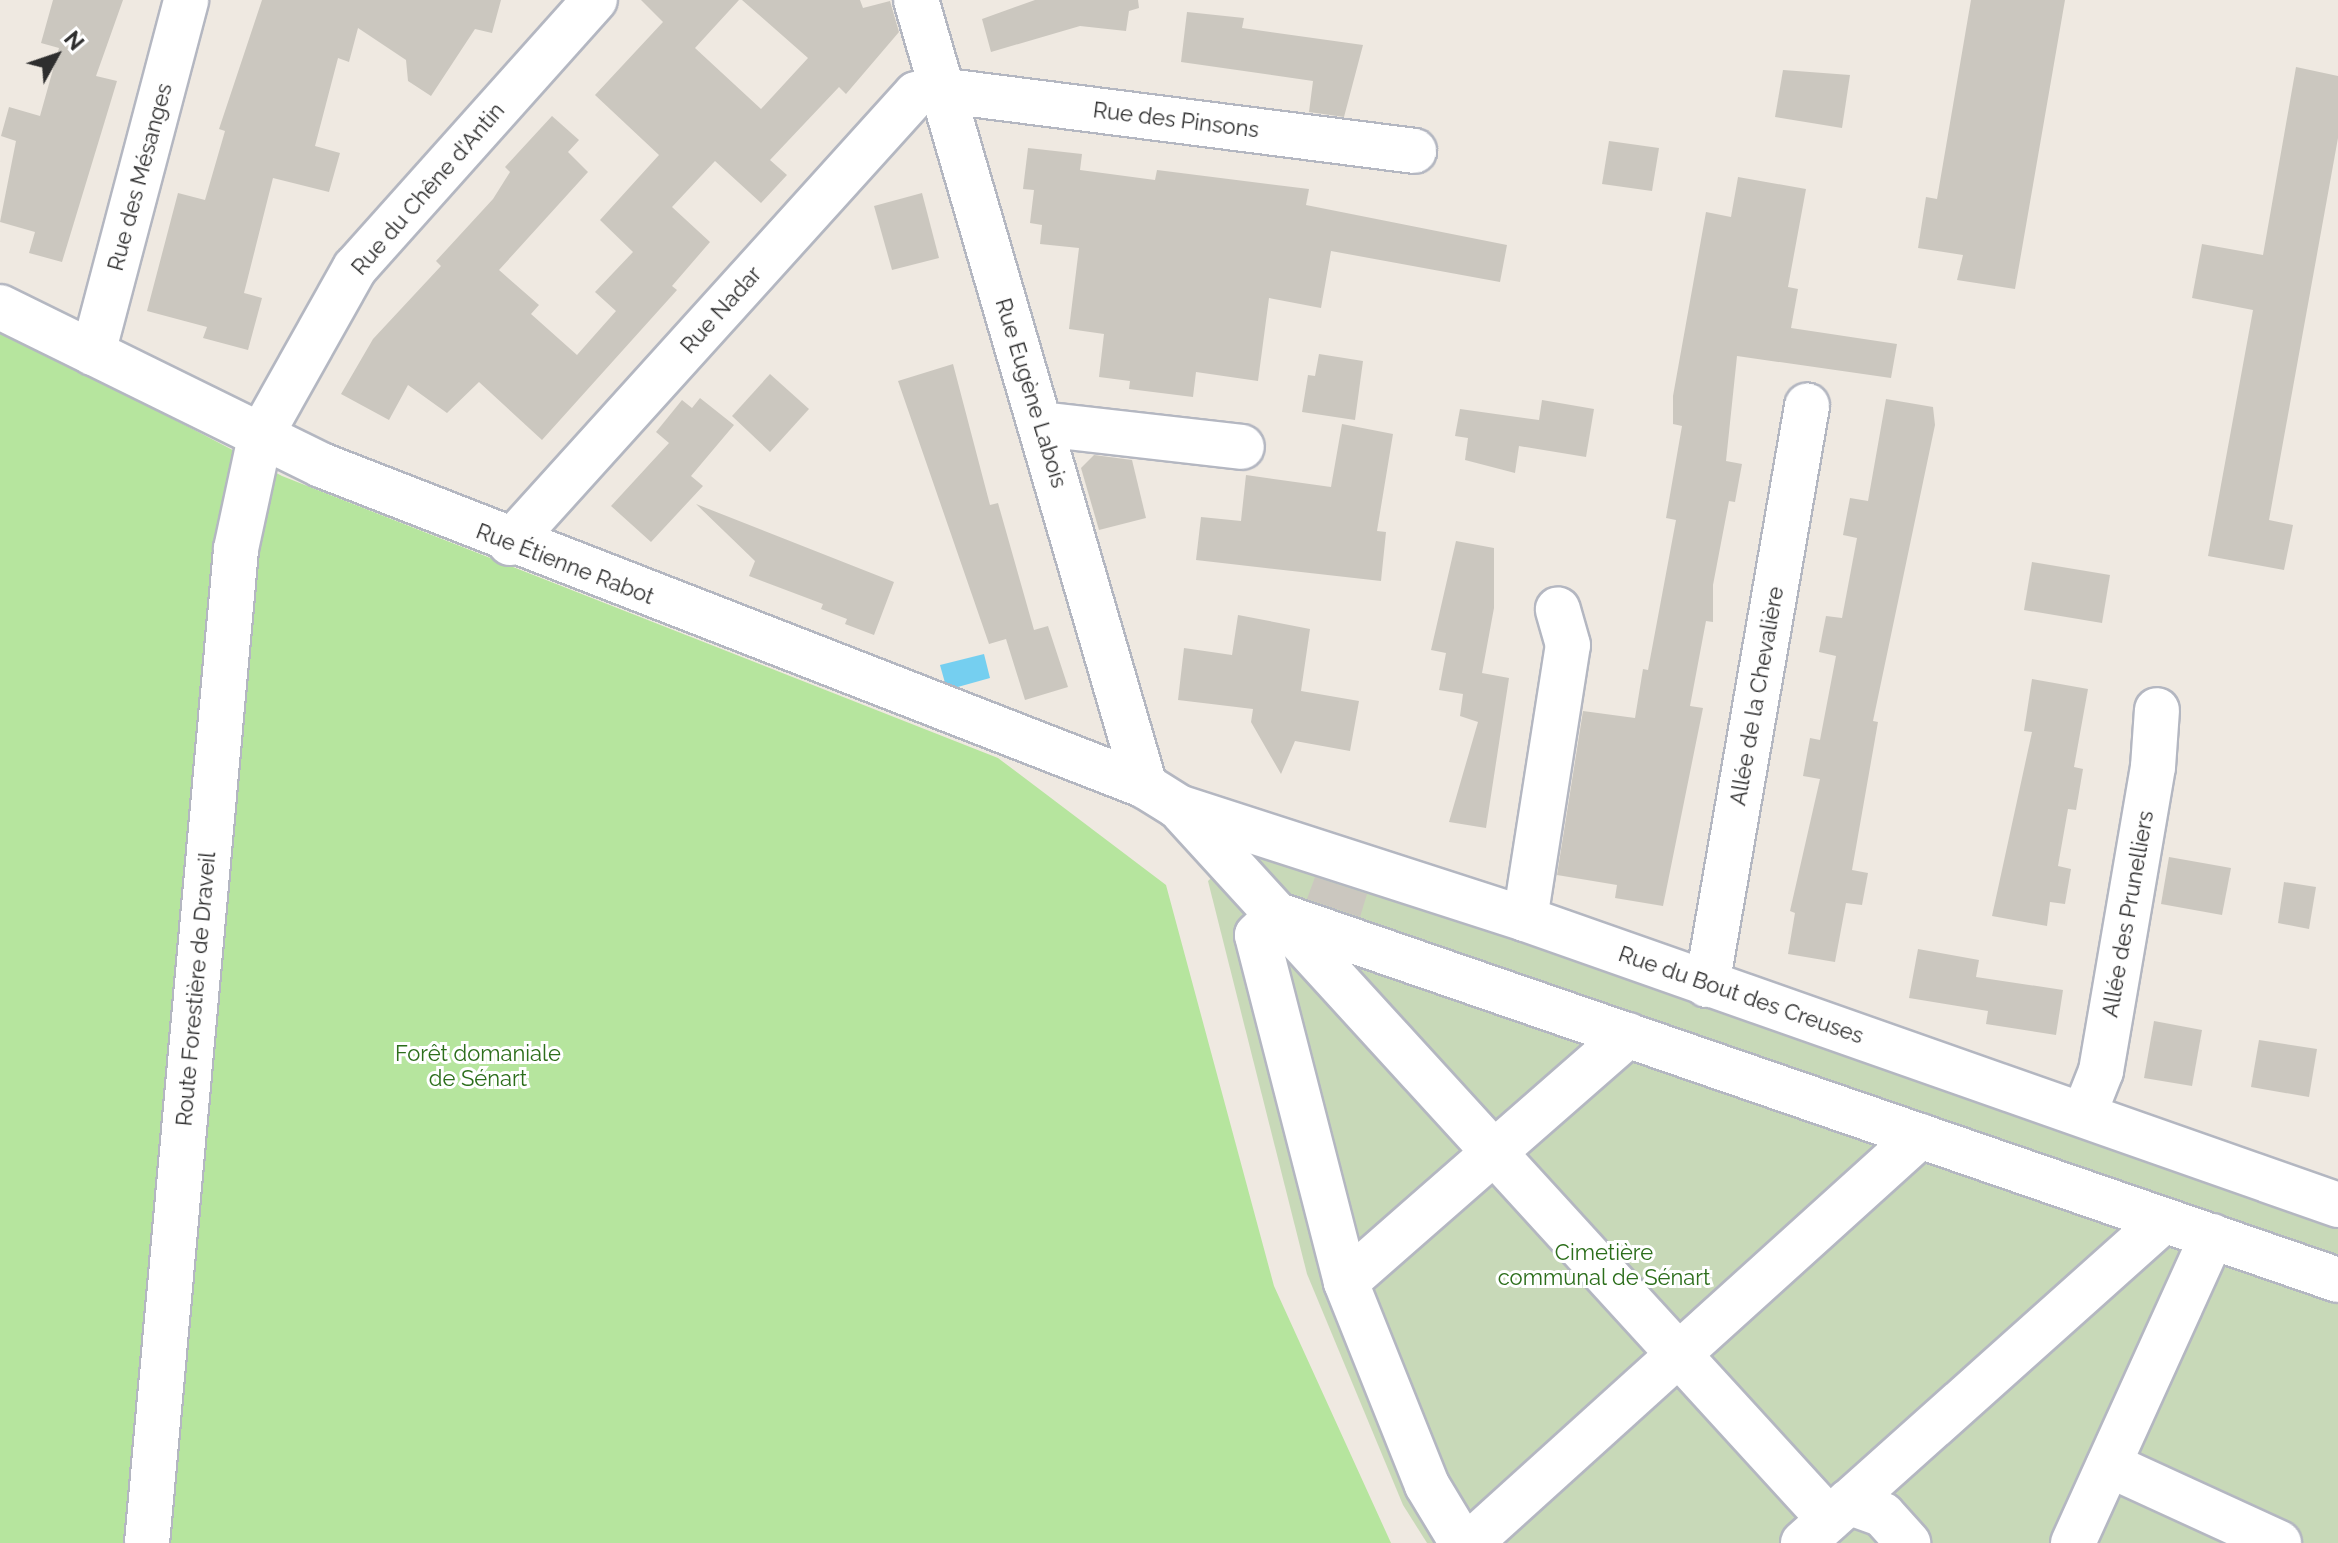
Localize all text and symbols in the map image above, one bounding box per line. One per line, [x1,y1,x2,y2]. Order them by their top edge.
north arrow [16,16,96,96]
text: N [59,26,90,55]
street label: Rue des Mésanges [102,80,178,274]
street label: Rue des Pinsons [1091,97,1261,143]
street label: Rue du Chêne d'Antin [346,98,510,280]
street label: Rue Nadar [675,261,767,359]
street label: Rue Eugène Labois [990,295,1072,491]
street label: Rue Étienne Rabot [472,518,658,610]
street label: Allée de la Chevalière [1725,584,1789,808]
street label: Allée des Prunelliers [2097,809,2159,1019]
street label: Route Forestière de Draveil [171,851,221,1127]
street label: Rue du Bout des Creuses [1615,941,1867,1049]
park label: Forêt domaniale de Sénart [395,1040,561,1092]
park label: Cimetière communal de Sénart [1497,1239,1711,1290]

